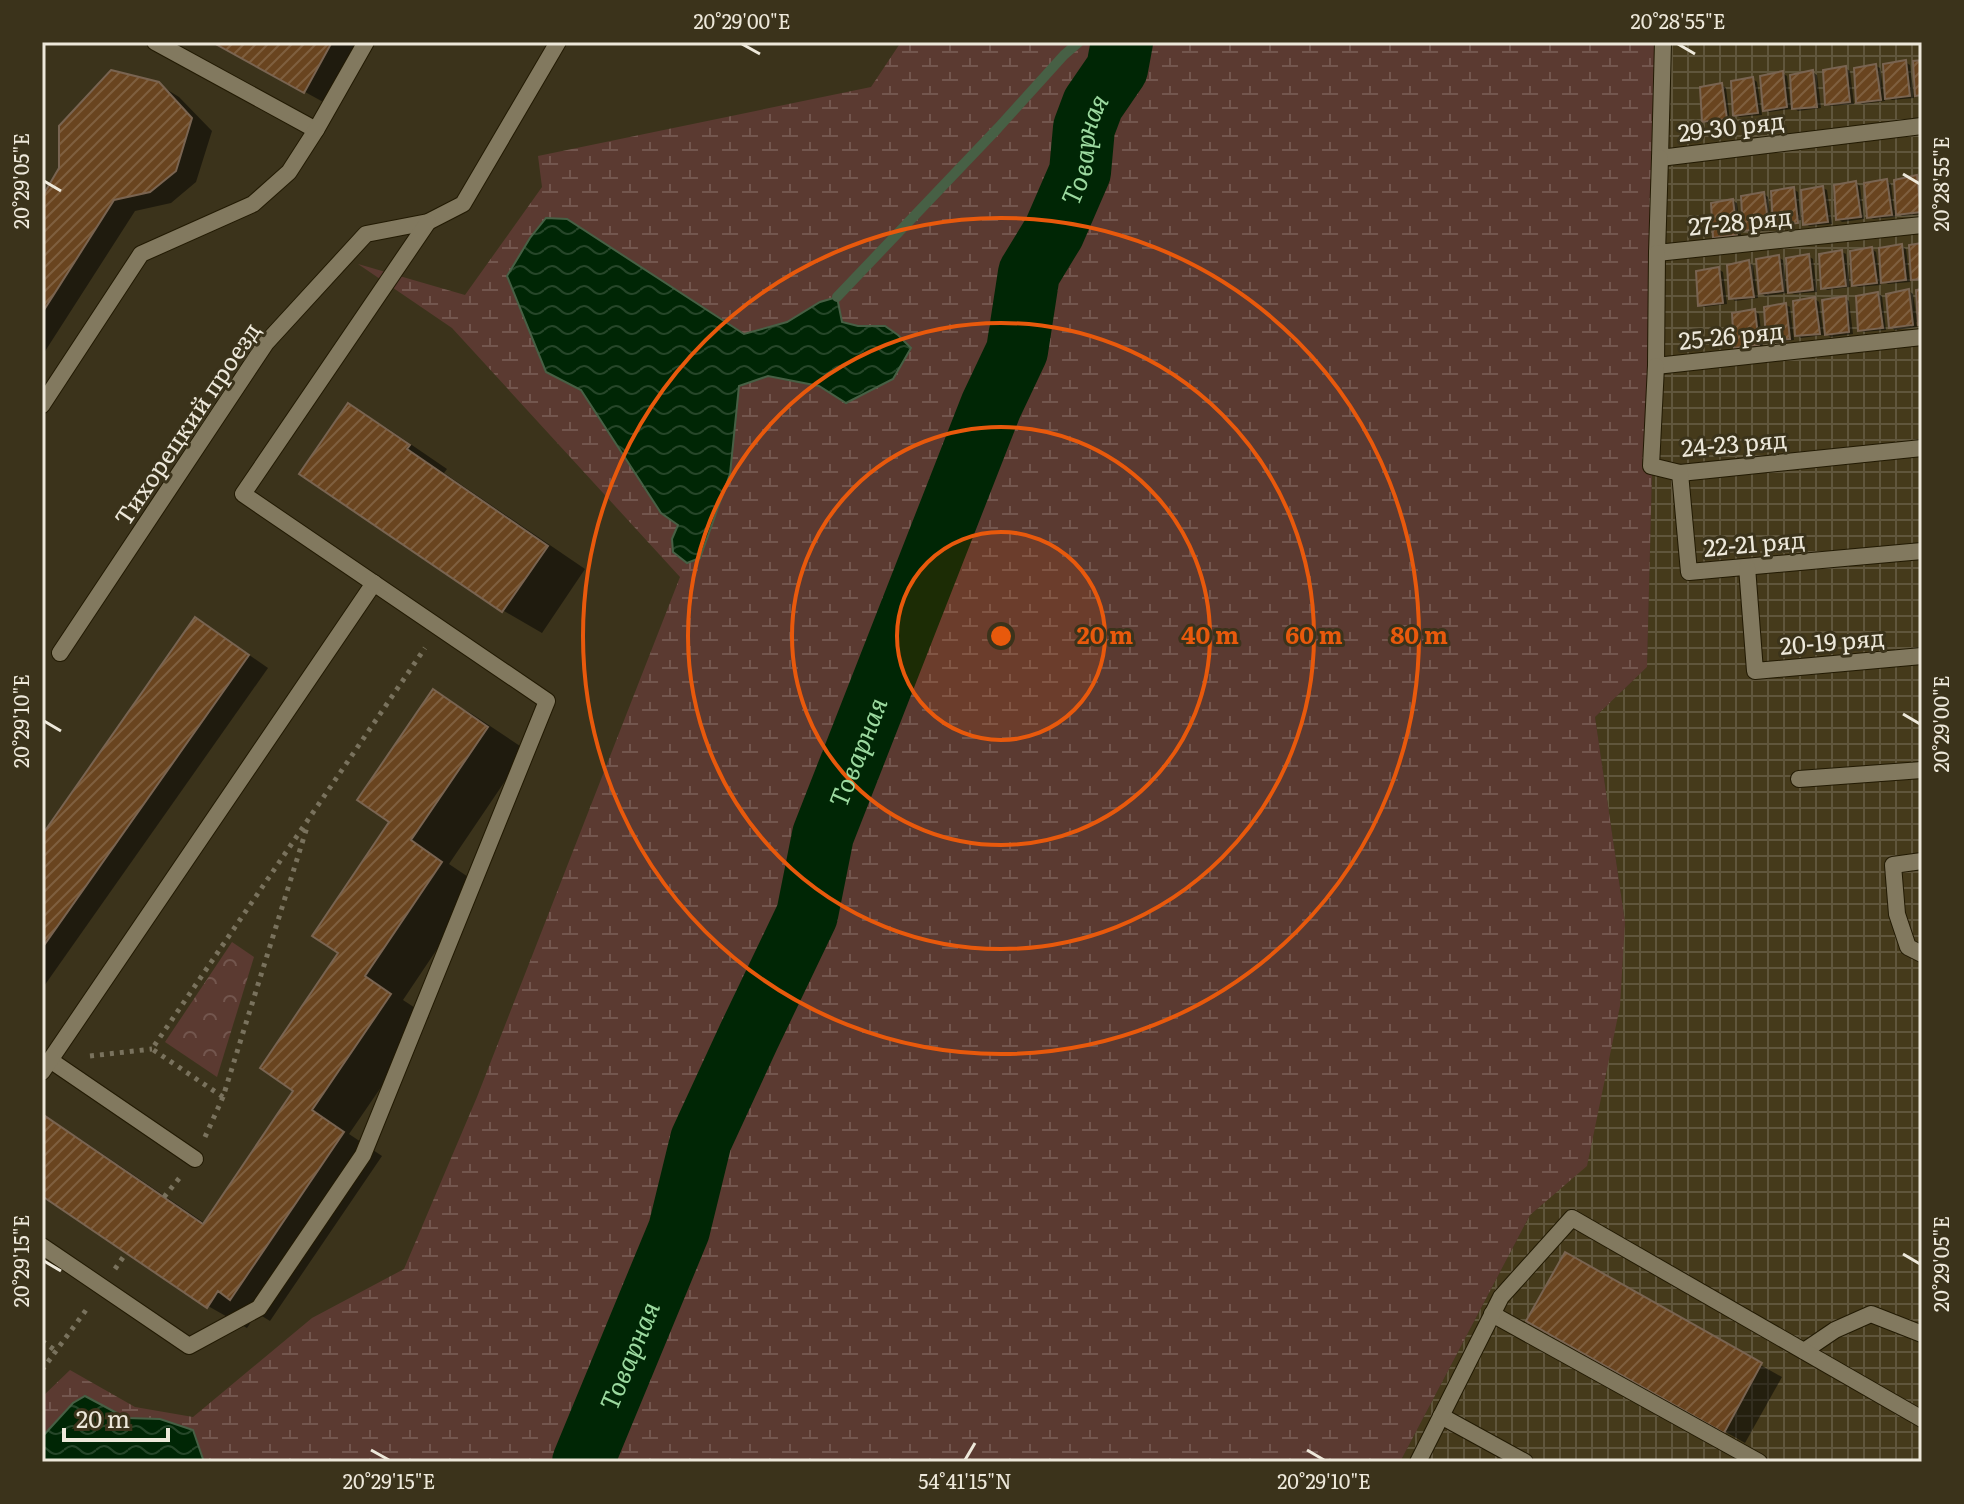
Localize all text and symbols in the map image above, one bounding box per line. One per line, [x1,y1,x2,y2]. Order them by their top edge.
text: 20°29'00"E [693,5,791,35]
text: 20°28'55"E [1631,5,1725,35]
water label: Товарная [1049,83,1116,210]
street label: 29-30 ряд [1676,101,1786,149]
text: 20°29'05"E [5,133,35,229]
text: 20°28'55"E [1925,137,1955,231]
street label: 27-28 ряд [1687,197,1793,243]
street label: 25-26 ряд [1677,311,1785,357]
street label: Тихорецкий проезд [105,314,267,532]
street label: 24-23 ряд [1680,420,1788,464]
street label: 22-21 ряд [1702,520,1806,564]
text: 20 m [1077,616,1133,651]
text: 40 m [1181,616,1239,651]
text: 60 m [1285,616,1343,651]
text: 80 m [1390,616,1448,651]
street label: 20-19 ряд [1778,618,1886,662]
centre of rings [987,622,1015,650]
text: 20°29'10"E [5,674,35,768]
text: 20°29'00"E [1925,675,1955,773]
water label: Товарная [817,690,895,812]
text: 20°29'15"E [5,1215,35,1307]
text: 20°29'05"E [1925,1216,1955,1312]
water label: Товарная [587,1294,667,1415]
scale bar [64,1392,168,1442]
text: 20 m [76,1400,130,1435]
text: 20°29'15"E [343,1465,435,1495]
text: 54°41'15"N [918,1465,1012,1495]
text: 20°29'10"E [1277,1465,1371,1495]

